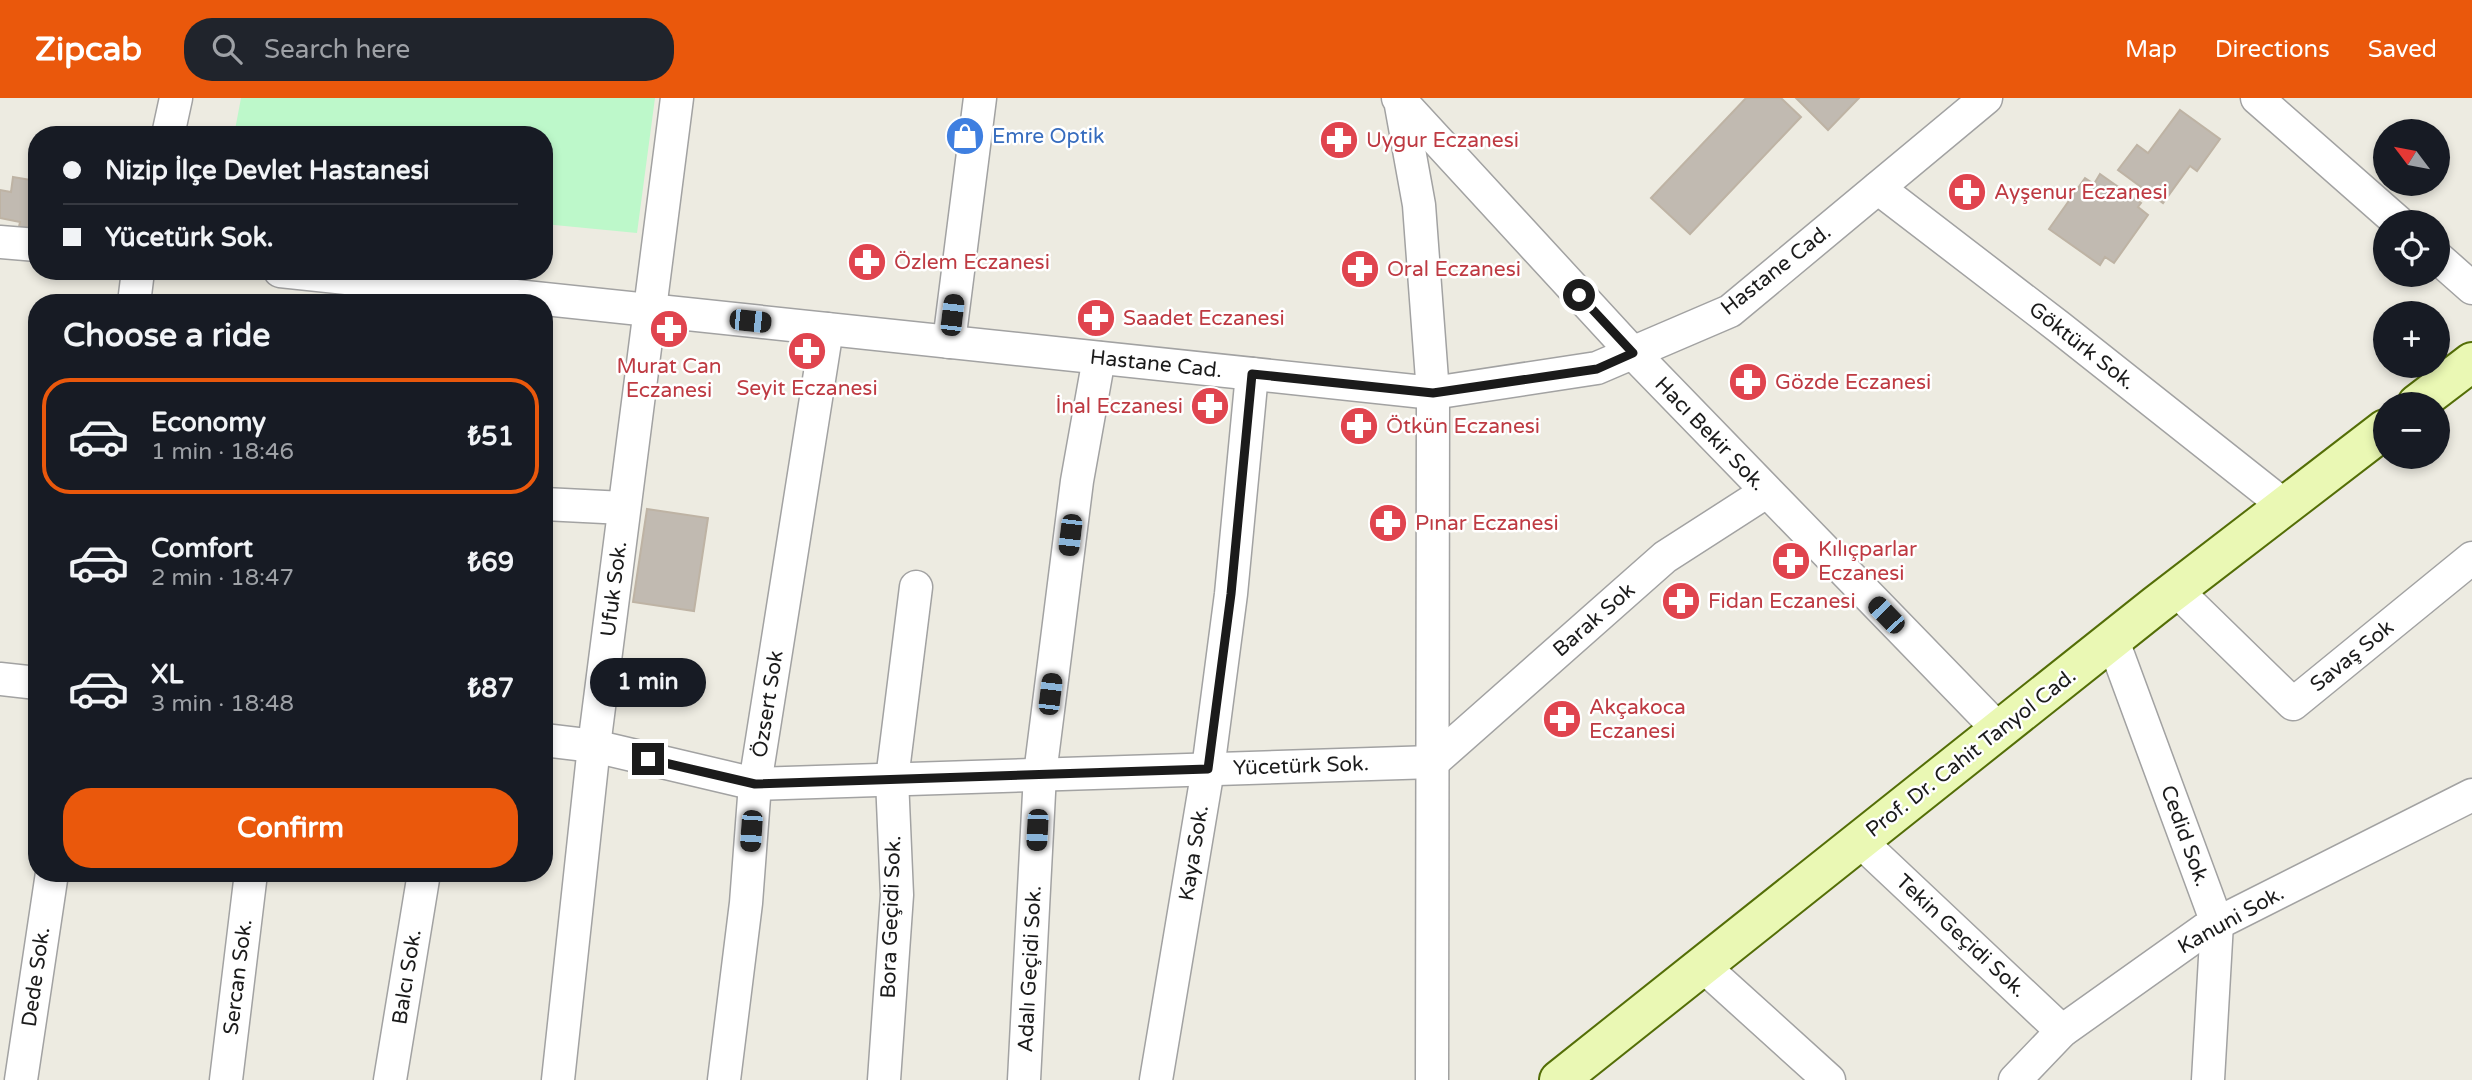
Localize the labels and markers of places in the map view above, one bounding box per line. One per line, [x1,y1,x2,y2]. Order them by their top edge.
shop icon: Emre Optik [944,115,986,157]
pharmacy icon: Uygur Eczanesi [1318,119,1360,161]
place label: Emre Optik [992,124,1104,149]
place label: Uygur Eczanesi [1366,128,1519,153]
pharmacy icon: Ayşenur Eczanesi [1946,171,1988,213]
place label: Ayşenur Eczanesi [1994,180,2168,205]
pharmacy icon: Özlem Eczanesi [846,241,888,283]
pharmacy icon: Oral Eczanesi [1339,248,1381,290]
place label: Özlem Eczanesi [894,250,1050,275]
place label: Oral Eczanesi [1387,257,1521,282]
pharmacy icon: Saadet Eczanesi [1075,297,1117,339]
place label: Saadet Eczanesi [1123,306,1285,331]
pharmacy icon: Murat Can Eczanesi [648,308,690,350]
pharmacy icon: Seyit Eczanesi [786,330,828,372]
place label: Murat Can Eczanesi [616,354,722,403]
pharmacy icon: Gözde Eczanesi [1727,361,1769,403]
place label: Gözde Eczanesi [1775,370,1931,395]
place label: Seyit Eczanesi [736,376,878,401]
pharmacy icon: İnal Eczanesi [1189,385,1231,427]
place label: İnal Eczanesi [1055,394,1183,419]
pharmacy icon: Ötkün Eczanesi [1338,405,1380,447]
place label: Ötkün Eczanesi [1386,414,1540,439]
pharmacy icon: Pınar Eczanesi [1367,502,1409,544]
place label: Pınar Eczanesi [1415,511,1559,536]
place label: Kılıçparlar Eczanesi [1818,537,1917,586]
pharmacy icon: Kılıçparlar Eczanesi [1770,540,1812,582]
pharmacy icon: Fidan Eczanesi [1660,580,1702,622]
place label: Fidan Eczanesi [1708,589,1856,614]
place label: Akçakoca Eczanesi [1589,695,1686,744]
pharmacy icon: Akçakoca Eczanesi [1541,698,1583,740]

